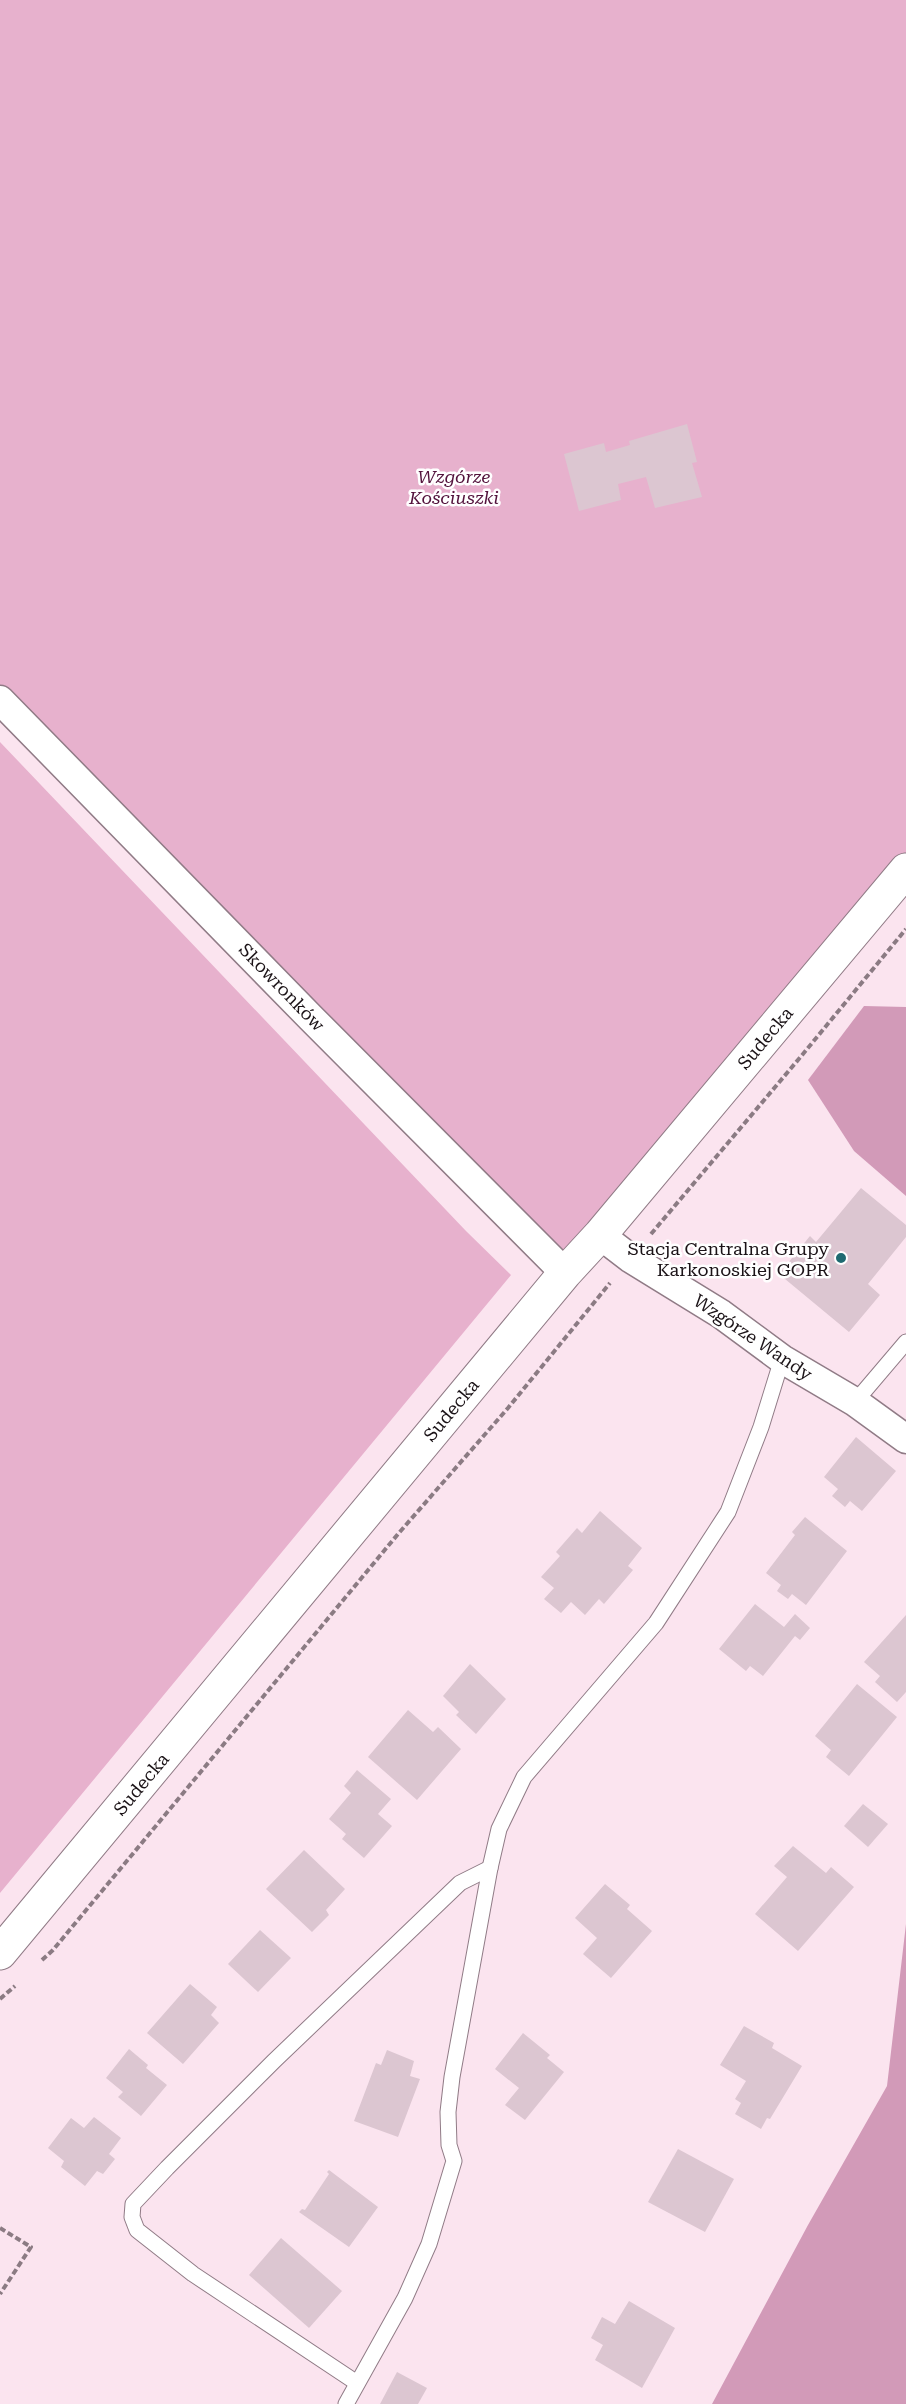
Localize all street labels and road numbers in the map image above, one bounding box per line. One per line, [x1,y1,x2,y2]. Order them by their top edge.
street label: Skowronków [235,939,329,1035]
street label: Sudecka [733,1003,797,1073]
street label: Wzgórze Wandy [690,1290,817,1385]
street label: Sudecka [419,1375,483,1445]
street label: Sudecka [109,1749,173,1819]

